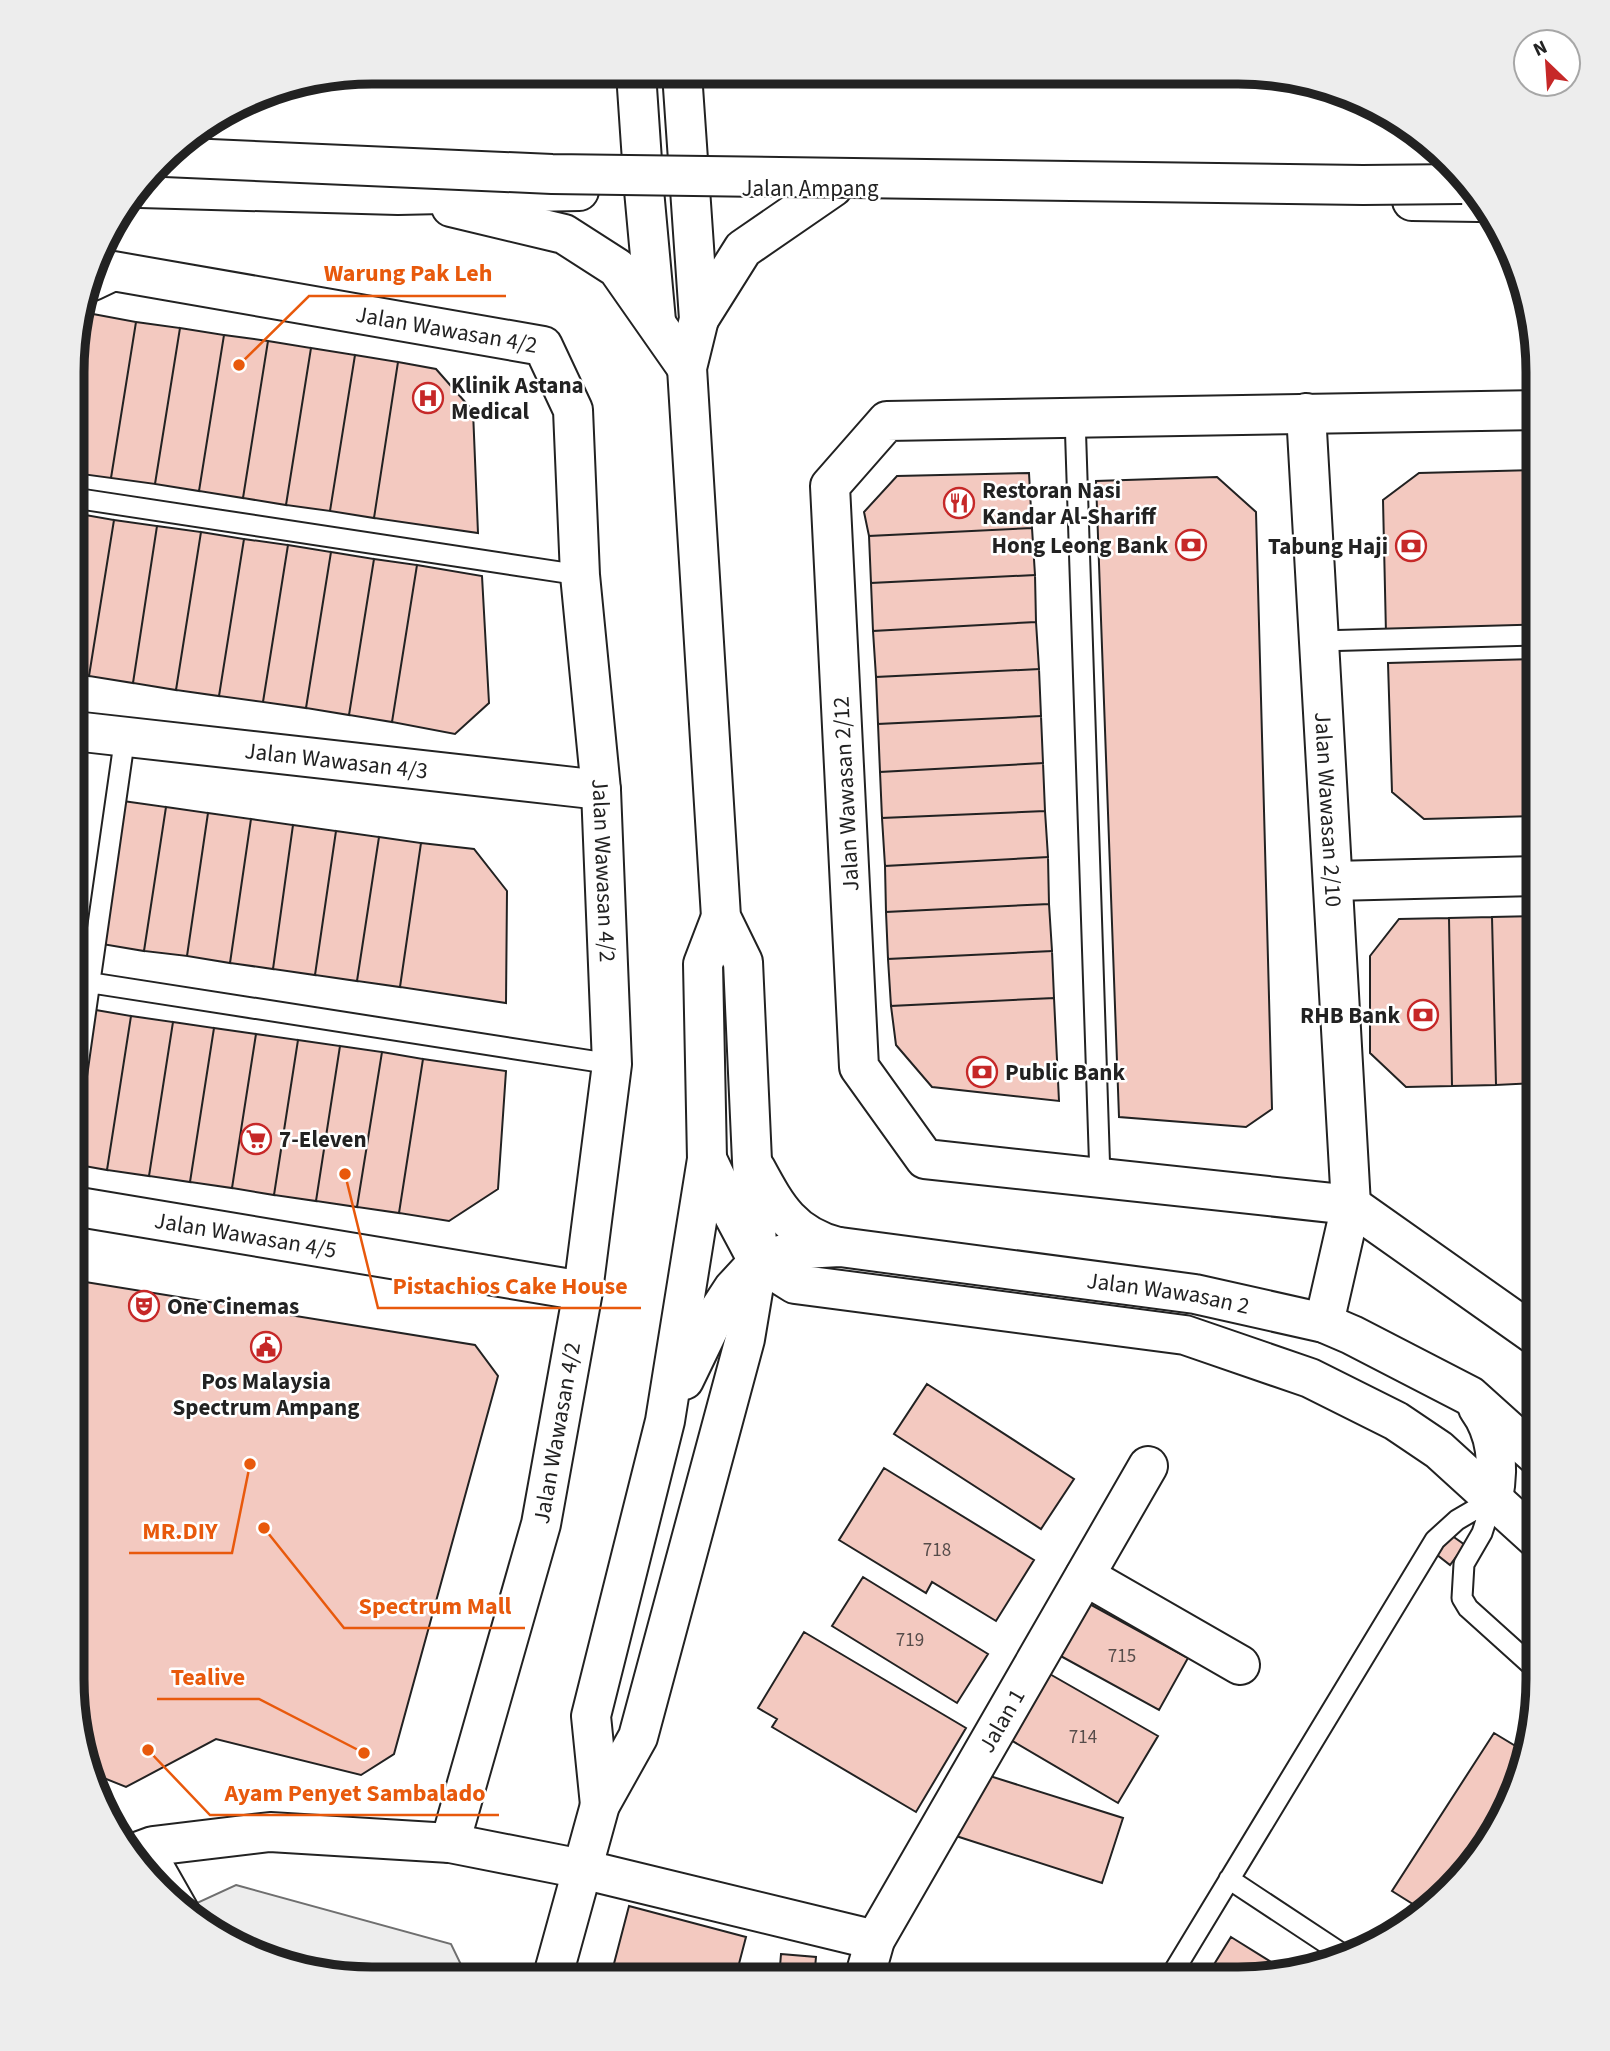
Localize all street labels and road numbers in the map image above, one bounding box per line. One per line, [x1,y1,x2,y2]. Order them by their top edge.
street label: Jalan Ampang [741,172,879,205]
street label: Jalan Wawasan 4/2 [353,297,540,361]
street label: Jalan Wawasan 2/12 [824,696,868,892]
street label: Jalan Wawasan 2/10 [1307,711,1351,908]
street label: Jalan Wawasan 4/3 [243,734,430,787]
street label: Jalan Wawasan 4/2 [583,777,624,963]
street label: Jalan Wawasan 4/5 [152,1203,339,1266]
street label: Jalan Wawasan 2 [1085,1263,1253,1322]
street label: Jalan Wawasan 4/2 [525,1340,589,1526]
street label: Jalan 1 [970,1682,1033,1758]

